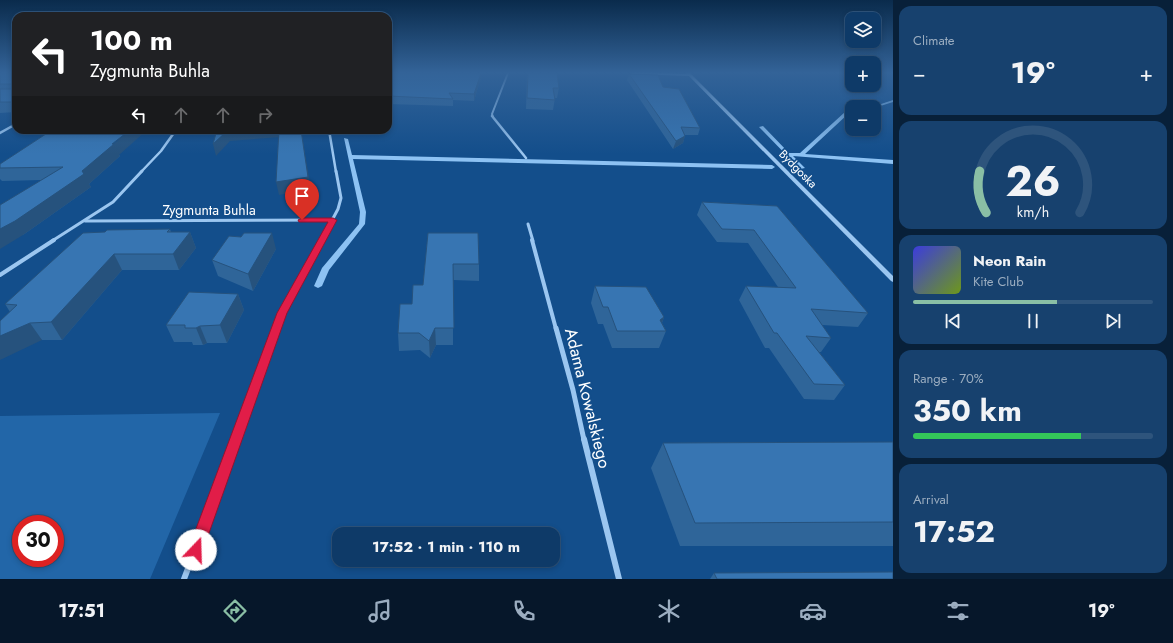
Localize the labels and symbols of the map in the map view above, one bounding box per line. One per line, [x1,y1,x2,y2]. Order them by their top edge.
street label: Bydgoska [775,146,822,193]
pin [285,179,319,220]
street label: Zygmunta Buhla [162,200,256,220]
street label: Adama Kowalskiego [559,325,617,471]
speed limit sign: 30 [12,515,64,567]
position arrow [175,529,217,571]

